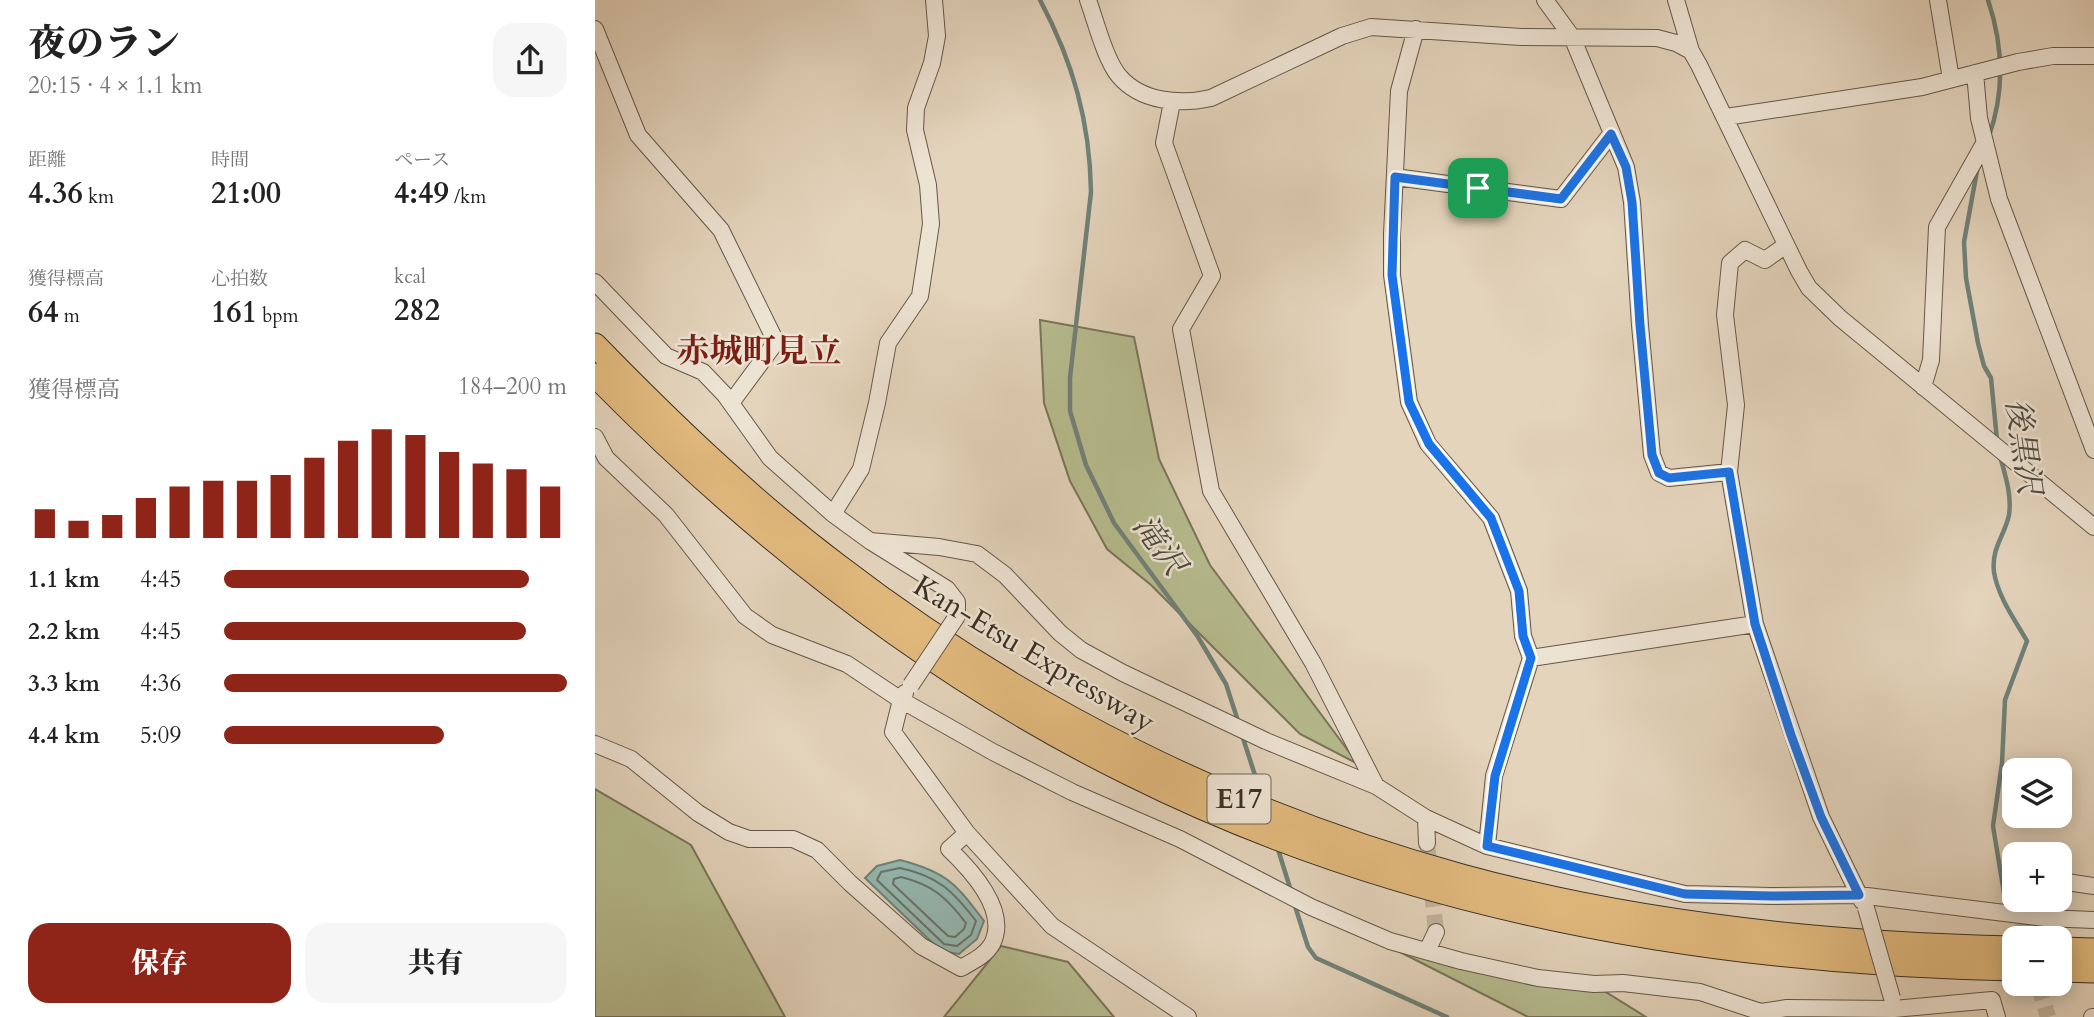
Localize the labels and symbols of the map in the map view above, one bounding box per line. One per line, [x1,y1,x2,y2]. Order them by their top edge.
pin [1448,158,1508,218]
district label: 赤城町見立 [677,329,842,374]
water label: 後黒沢 [1995,395,2052,501]
water label: 滝沢 [1122,506,1198,587]
street label: Kan-Etsu Expressway [906,566,1163,742]
road number: E17 [1207,774,1271,824]

